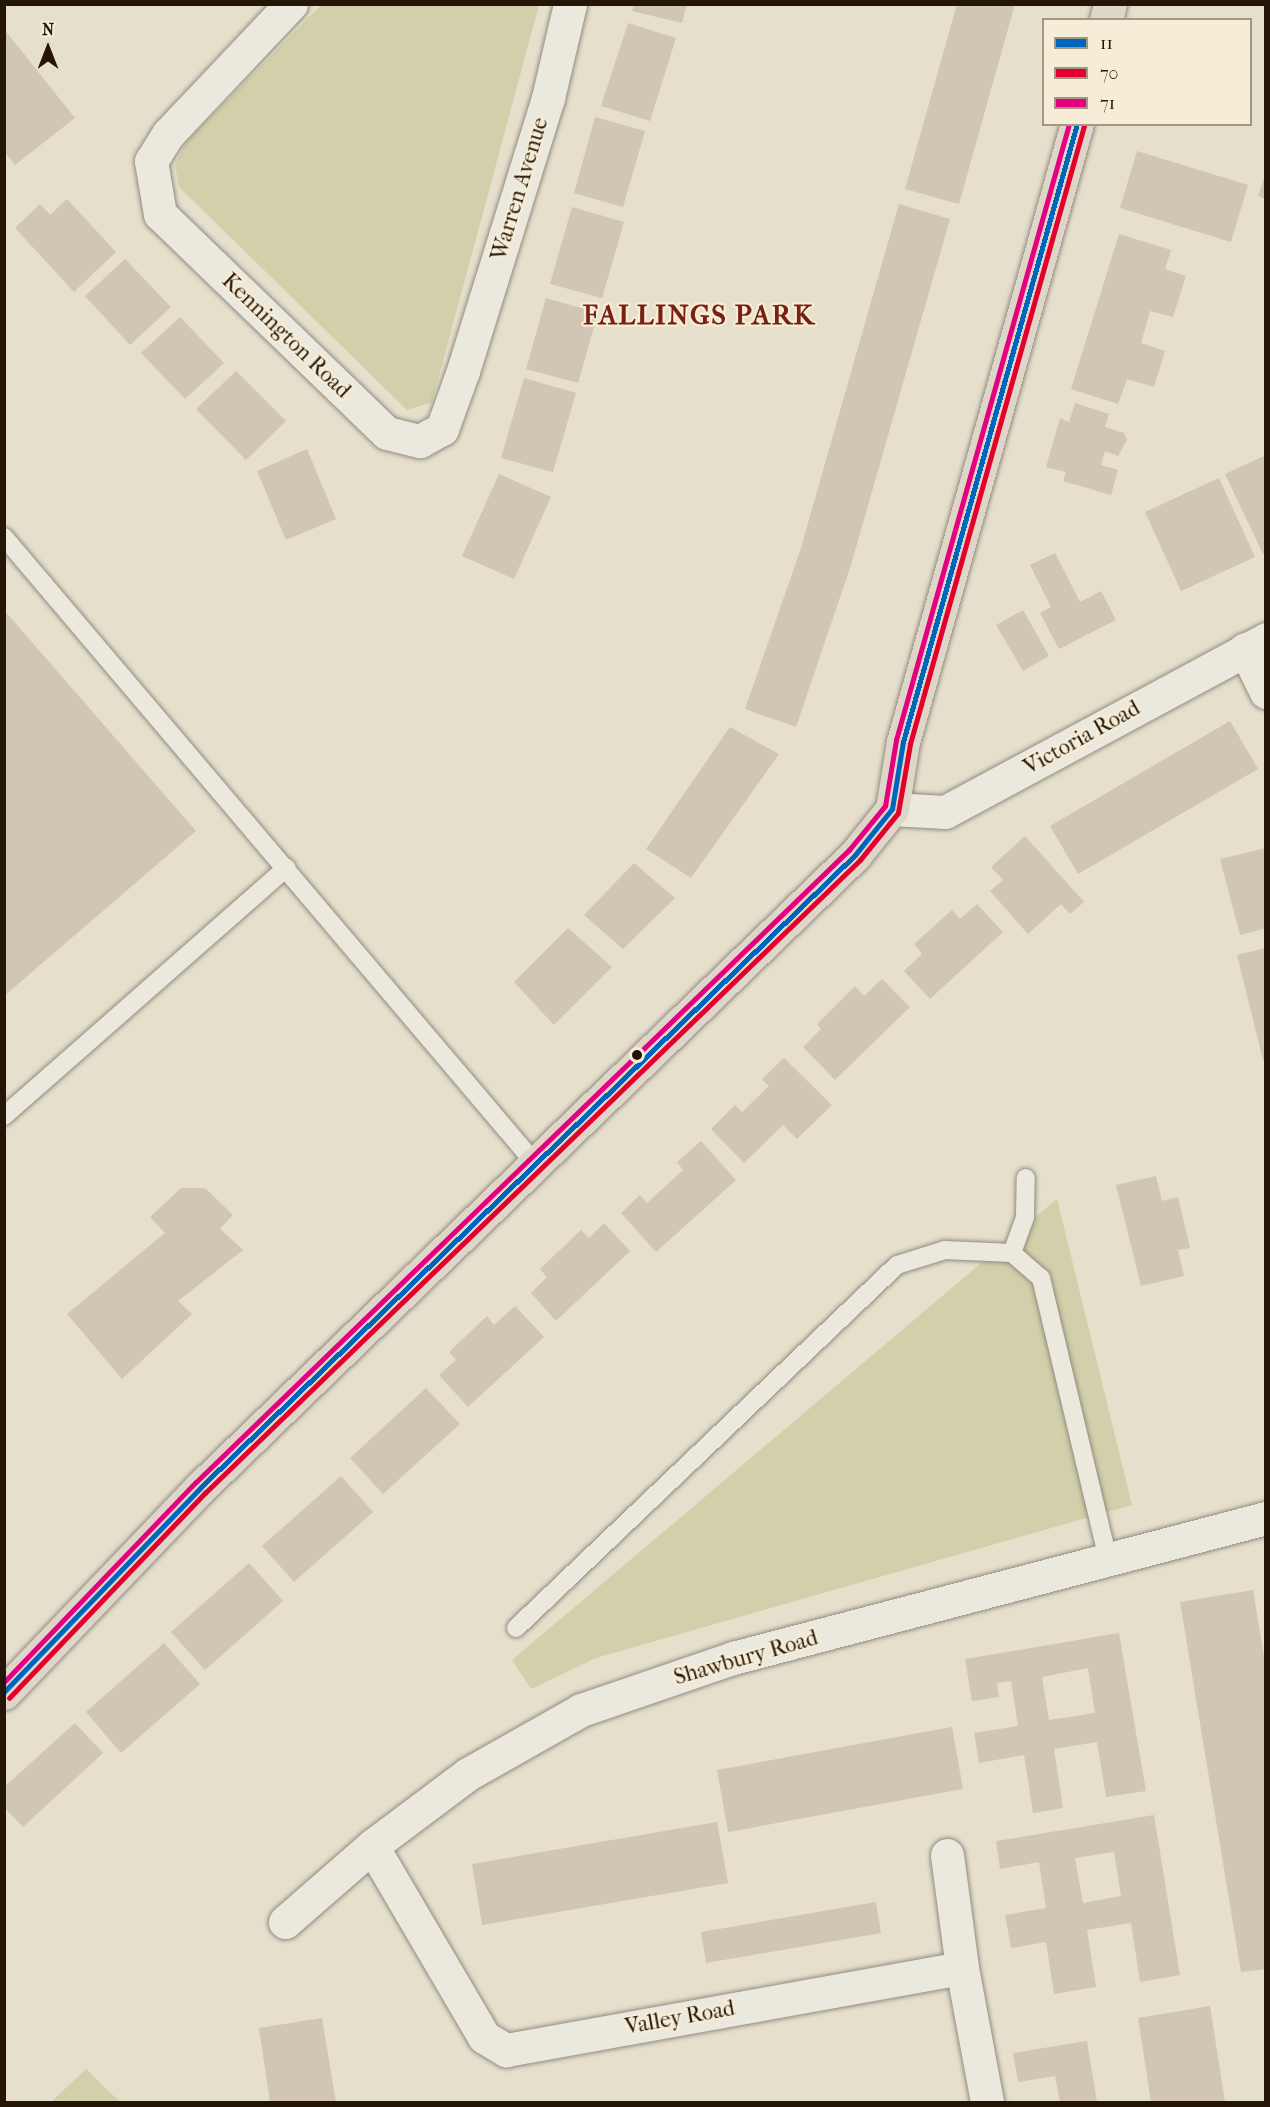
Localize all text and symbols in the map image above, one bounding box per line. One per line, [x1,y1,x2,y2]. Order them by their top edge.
north arrow [18,18,78,78]
legend [1042,18,1252,126]
text: N [42,20,54,39]
text: 11 [1100,33,1113,54]
text: 70 [1100,63,1119,84]
text: 71 [1100,93,1115,114]
street label: Warren Avenue [486,114,554,264]
street label: Kennington Road [216,268,356,404]
district label: FALLINGS PARK [583,298,815,332]
street label: Victoria Road [1019,695,1145,781]
unlabelled marker [631,1049,643,1061]
street label: Shawbury Road [671,1625,821,1691]
street label: Valley Road [623,1995,737,2041]

